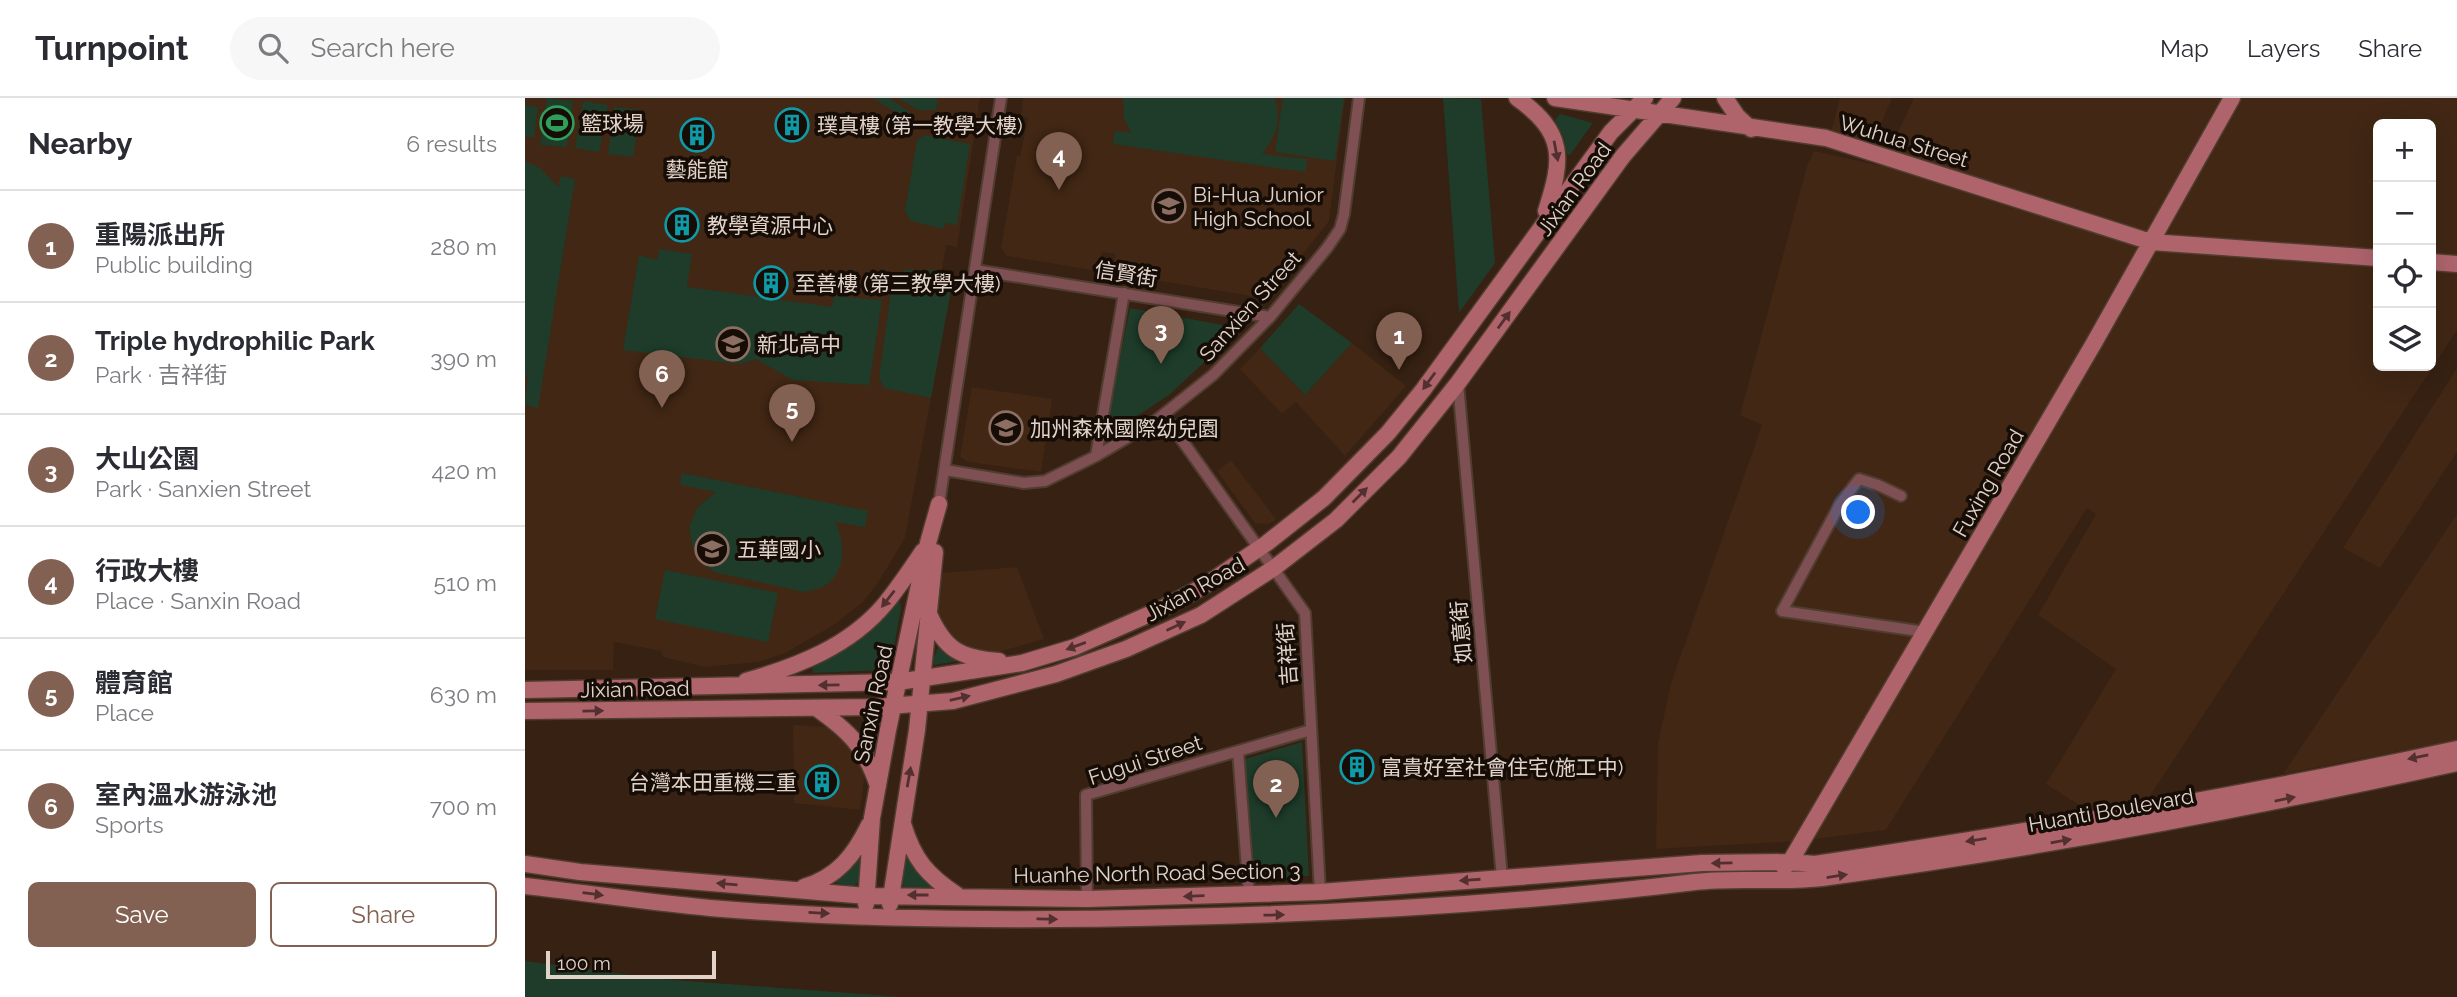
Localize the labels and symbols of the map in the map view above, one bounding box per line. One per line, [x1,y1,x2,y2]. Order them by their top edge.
sports icon: 籃球場 [538,104,576,142]
building icon: 璞真樓 (第一教學大樓) [773,106,811,144]
street label: Wuhua Street [1837,110,1971,172]
place label: 籃球場 [581,111,644,136]
place label: 璞真樓 (第一教學大樓) [817,113,1023,138]
building icon: 藝能館 [678,116,716,154]
pin: 4 [1036,132,1082,190]
street label: Jixian Road [1532,137,1616,241]
one-way arrow [1550,140,1561,162]
place label: 藝能館 [666,157,729,182]
place label: Bi-Hua Junior High School [1193,182,1324,231]
school or university icon: Bi-Hua Junior High School [1150,187,1188,225]
building icon: 教學資源中心 [663,206,701,244]
place label: 教學資源中心 [707,213,833,238]
street label: Sanxien Street [1194,246,1306,366]
street label: 信賢街 [1093,257,1159,291]
building icon: 至善樓 (第三教學大樓) [752,264,790,302]
place label: 至善樓 (第三教學大樓) [795,271,1001,296]
pin: 3 [1138,306,1184,364]
one-way arrow [1497,311,1511,329]
pin: 1 [1376,312,1422,370]
school or university icon: 新北高中 [714,325,752,363]
place label: 新北高中 [757,332,841,357]
pin: 6 [639,350,685,408]
one-way arrow [1422,372,1436,390]
pin: 5 [769,384,815,442]
school or university icon: 加州森林國際幼兒園 [987,409,1025,447]
place label: 加州森林國際幼兒園 [1030,416,1219,441]
street label: Fuxing Road [1947,425,2029,541]
one-way arrow [1351,488,1368,504]
your location [1841,495,1875,529]
school or university icon: 五華國小 [693,530,731,568]
place label: 五華國小 [737,537,821,562]
street label: Jixian Road [1141,552,1249,626]
one-way arrow [881,589,896,607]
street label: 如意街 [1446,600,1476,664]
one-way arrow [1165,621,1186,632]
street label: 吉祥街 [1272,622,1302,686]
one-way arrow [1065,641,1086,652]
street label: Sanxin Road [848,643,898,765]
street label: Jixian Road [580,676,690,702]
one-way arrow [818,679,840,690]
one-way arrow [950,693,972,704]
one-way arrow [582,705,604,716]
street label: Fugui Street [1085,730,1205,790]
building icon: 富貴好室社會住宅(施工中) [1338,748,1376,786]
one-way arrow [2407,752,2429,763]
place label: 富貴好室社會住宅(施工中) [1381,755,1623,780]
pin: 2 [1253,760,1299,818]
building icon: 台灣本田重機三重 [803,763,841,801]
one-way arrow [904,766,915,788]
place label: 台灣本田重機三重 [629,770,797,795]
street label: Huanti Boulevard [2026,783,2196,837]
one-way arrow [2274,793,2296,804]
one-way arrow [1964,835,1986,846]
one-way arrow [2050,835,2072,846]
one-way arrow [1710,857,1732,869]
street label: Huanhe North Road Section 3 [1013,858,1301,888]
one-way arrow [1826,870,1848,881]
one-way arrow [1459,875,1481,886]
one-way arrow [716,878,738,889]
one-way arrow [582,889,604,900]
one-way arrow [907,889,929,901]
one-way arrow [1183,890,1205,901]
one-way arrow [809,908,831,919]
one-way arrow [1263,909,1285,920]
one-way arrow [1036,913,1058,925]
scale bar [546,948,716,980]

